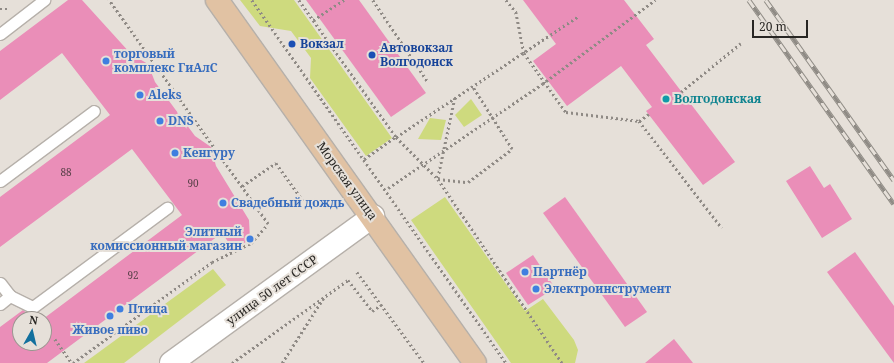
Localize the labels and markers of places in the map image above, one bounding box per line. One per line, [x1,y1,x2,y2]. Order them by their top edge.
place label: Вокзал [300,37,344,51]
marker: Вокзал [287,39,297,49]
place label: Автовокзал Волгодонск [380,41,453,69]
place label: торговый комплекс ГиАлС [114,47,218,75]
marker: Автовокзал Волгодонск [367,50,377,60]
marker: торговый комплекс ГиАлС [101,56,111,66]
place label: Aleks [148,88,182,102]
marker: Aleks [135,90,145,100]
place label: Волгодонская [674,92,761,106]
marker: Волгодонская [661,94,671,104]
place label: DNS [168,114,194,128]
marker: DNS [155,116,165,126]
place label: Кенгуру [183,146,235,160]
marker: Кенгуру [170,148,180,158]
place label: Свадебный дождь [231,196,344,210]
marker: Свадебный дождь [218,198,228,208]
place label: Элитный комиссионный магазин [90,225,242,253]
marker: Элитный комиссионный магазин [245,234,255,244]
place label: Партнёр [533,265,587,279]
marker: Партнёр [520,267,530,277]
place label: Электроинструмент [544,282,671,296]
marker: Электроинструмент [531,284,541,294]
place label: Птица [128,302,168,316]
marker: Птица [115,304,125,314]
marker: Живое пиво [105,311,115,321]
place label: Живое пиво [72,323,148,337]

